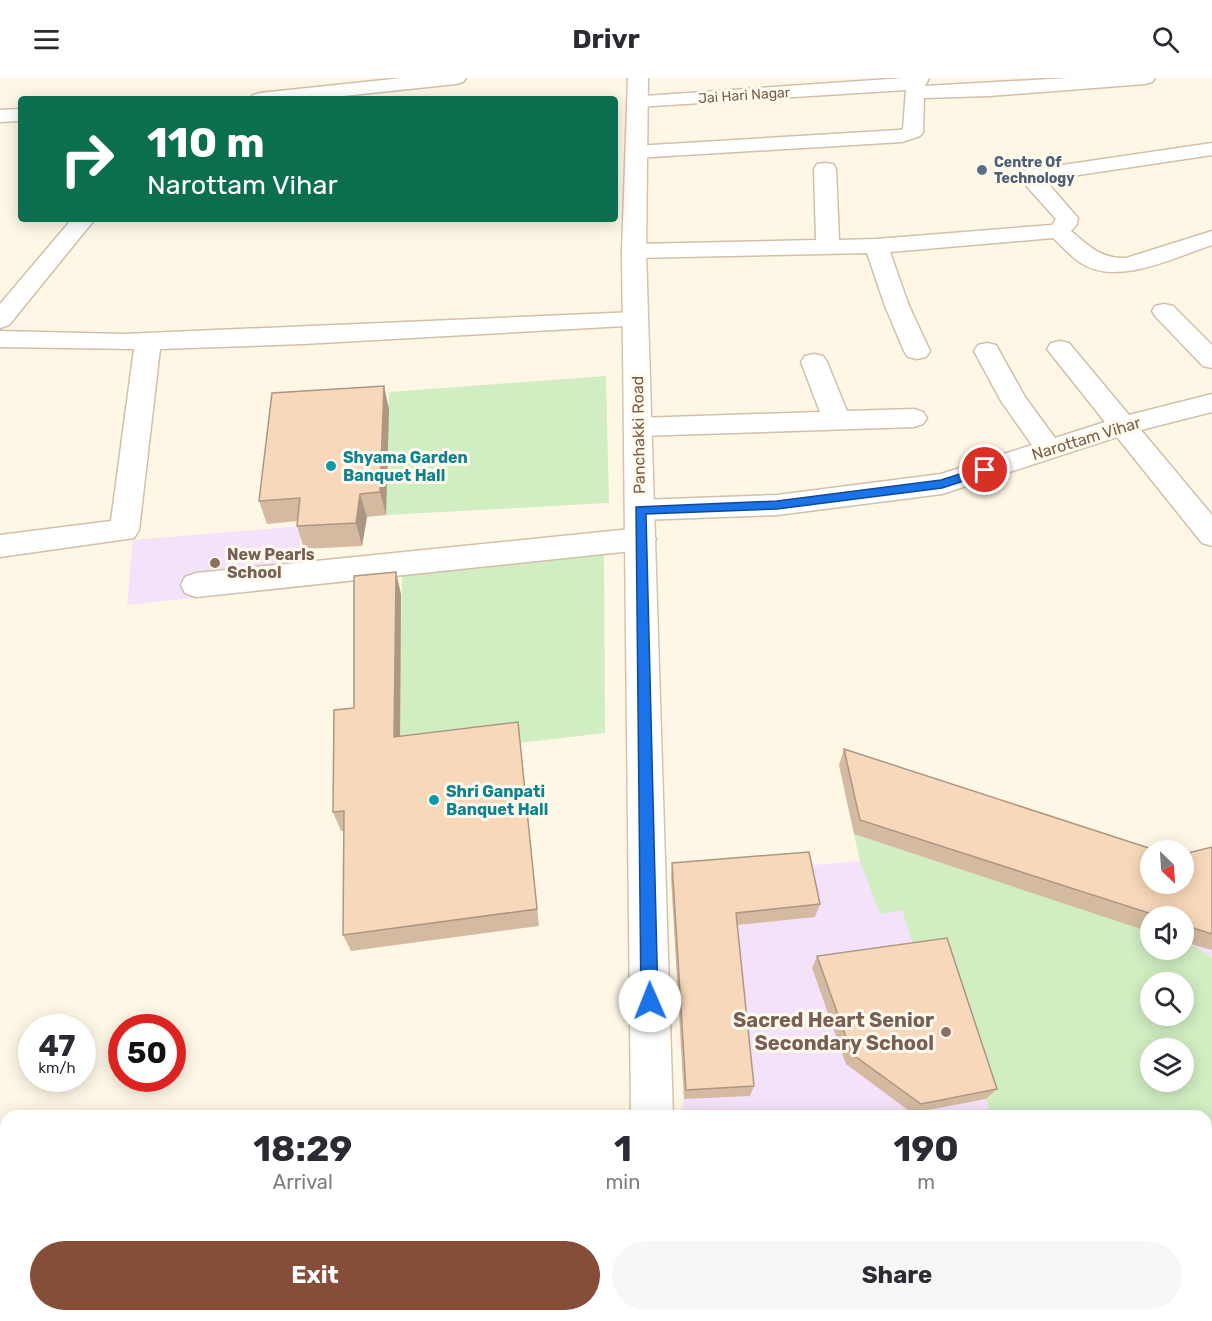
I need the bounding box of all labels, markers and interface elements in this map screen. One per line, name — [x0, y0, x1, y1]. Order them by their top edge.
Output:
icon: menu — [30, 23, 63, 56]
text: Drivr — [572, 23, 640, 55]
icon: search — [1149, 23, 1182, 56]
street label: Jai Hari Nagar — [698, 84, 791, 107]
text: 110 m — [147, 118, 265, 168]
icon: right — [48, 120, 126, 198]
place label: Centre Of Technology — [994, 154, 1075, 187]
marker: Centre Of Technology — [975, 163, 989, 177]
text: Narottam Vihar — [147, 169, 338, 201]
street label: Panchakki Road — [628, 376, 649, 494]
street label: Narottam Vihar — [1029, 413, 1143, 464]
pin — [959, 444, 1010, 495]
place label: Shyama Garden Banquet Hall — [343, 448, 468, 485]
icon: arrive — [968, 453, 1001, 486]
marker: Shyama Garden Banquet Hall — [324, 459, 338, 473]
place label: New Pearls School — [227, 545, 315, 582]
marker: New Pearls School — [208, 556, 222, 570]
place label: Shri Ganpati Banquet Hall — [446, 782, 548, 819]
marker: Shri Ganpati Banquet Hall — [427, 793, 441, 807]
north arrow — [1140, 840, 1194, 894]
map controls — [1140, 840, 1194, 1092]
button: sound — [1140, 906, 1194, 960]
position arrow — [618, 969, 682, 1033]
button: search — [1140, 972, 1194, 1026]
place label: Sacred Heart Senior Secondary School — [733, 1008, 934, 1055]
speed limit sign: 50 — [108, 1014, 186, 1092]
marker: Sacred Heart Senior Secondary School — [939, 1025, 953, 1039]
text: 47 — [39, 1028, 75, 1064]
button: layers — [1140, 1038, 1194, 1092]
text: km/h — [38, 1059, 76, 1077]
text: 18:29 — [253, 1127, 352, 1170]
text: 1 — [614, 1127, 632, 1170]
text: 190 — [893, 1127, 959, 1170]
text: Arrival — [273, 1170, 333, 1194]
text: min — [606, 1170, 640, 1194]
text: m — [917, 1170, 935, 1194]
button: Exit — [30, 1241, 600, 1310]
button: Share — [612, 1241, 1182, 1310]

